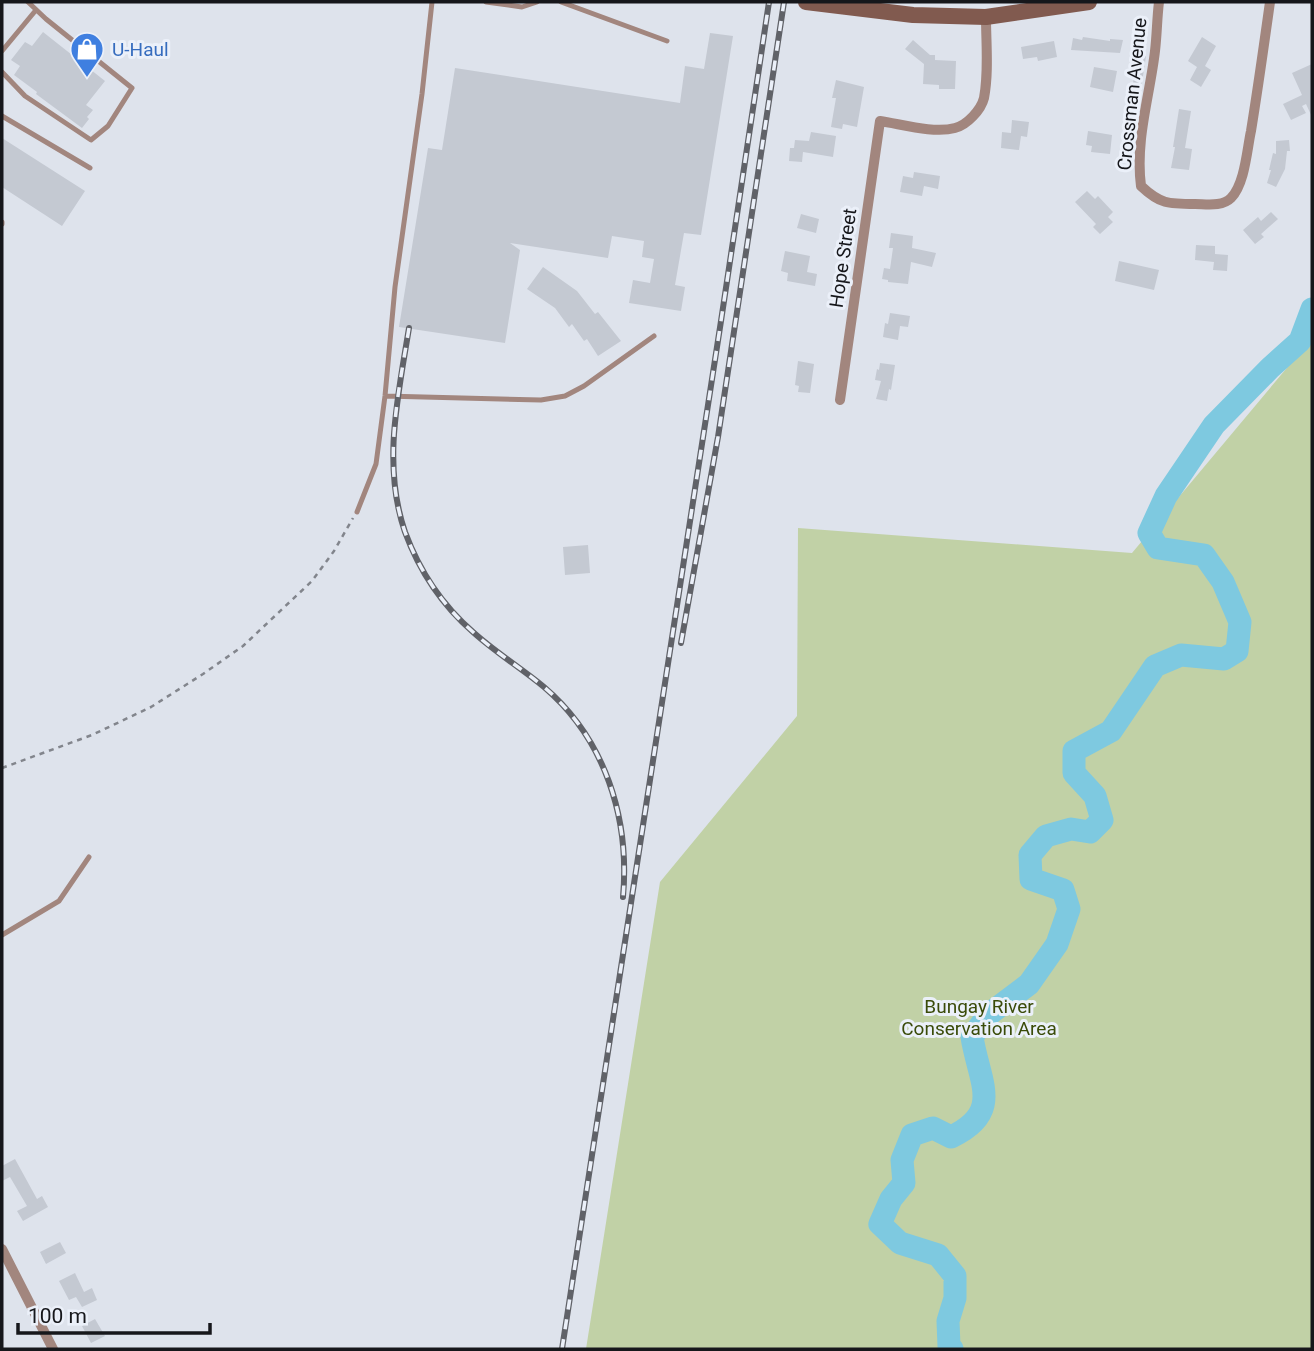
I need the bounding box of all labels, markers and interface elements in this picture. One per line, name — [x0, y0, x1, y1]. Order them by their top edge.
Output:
street label: Crossman Avenue — [1113, 17, 1151, 171]
shop icon: U-Haul — [68, 30, 106, 79]
place label: U-Haul — [112, 38, 169, 61]
street label: Hope Street — [825, 207, 861, 309]
park label: Bungay River Conservation Area — [901, 995, 1057, 1040]
scale bar — [18, 1292, 210, 1336]
text: 100 m — [28, 1304, 87, 1328]

